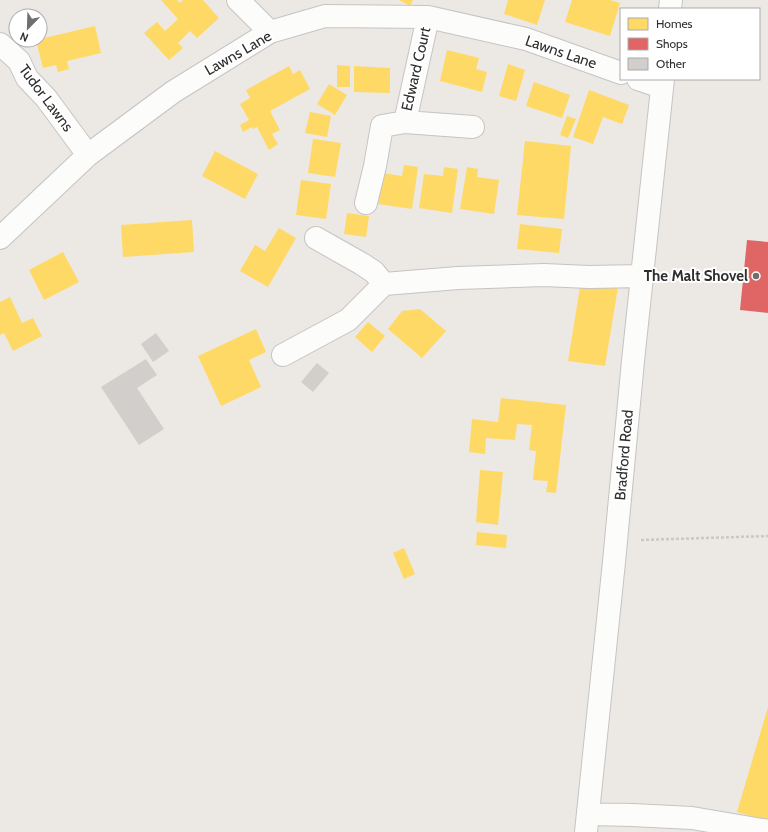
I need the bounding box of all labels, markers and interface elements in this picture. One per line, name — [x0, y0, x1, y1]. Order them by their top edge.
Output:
north arrow — [8, 8, 48, 48]
legend — [620, 8, 760, 80]
text: Homes — [656, 16, 693, 31]
street label: Edward Court — [398, 25, 434, 113]
street label: Lawns Lane — [201, 27, 275, 79]
text: N — [18, 29, 30, 45]
street label: Lawns Lane — [523, 31, 599, 73]
text: Shops — [656, 36, 688, 51]
text: Other — [656, 56, 686, 71]
street label: Tudor Lawns — [15, 61, 77, 135]
place label: The Malt Shovel — [644, 267, 748, 285]
marker: The Malt Shovel — [751, 271, 761, 281]
street label: Bradford Road — [611, 409, 637, 501]

